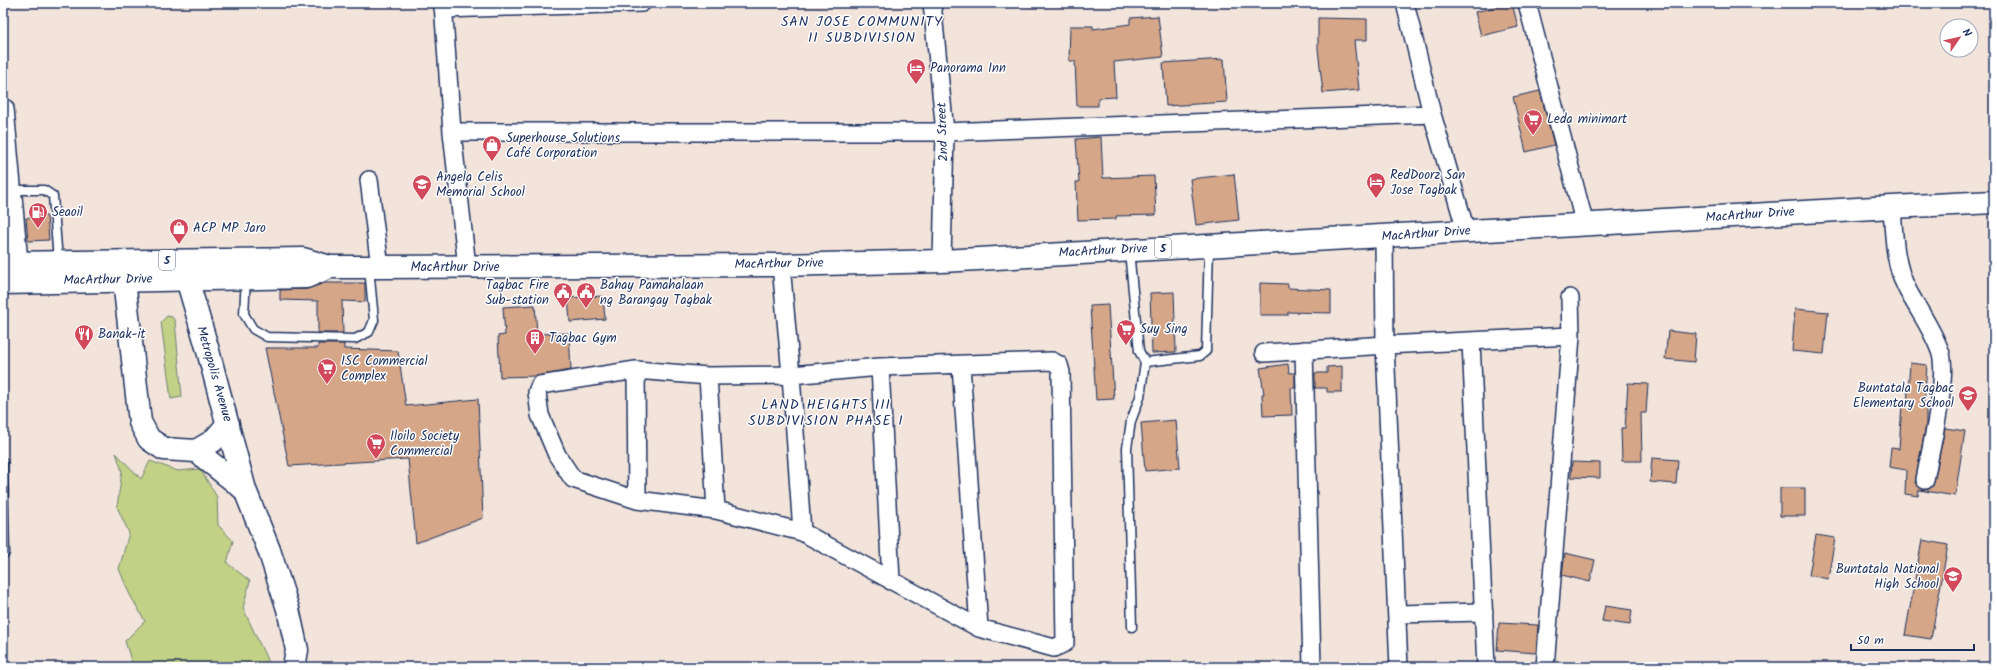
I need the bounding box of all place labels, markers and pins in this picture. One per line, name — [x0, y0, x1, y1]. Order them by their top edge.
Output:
hotel icon: Panorama Inn — [905, 57, 927, 85]
place label: Panorama Inn — [930, 58, 1006, 79]
supermarket icon: Leda minimart — [1522, 108, 1544, 136]
place label: Leda minimart — [1547, 109, 1628, 130]
place label: Superhouse Solutions Café Corporation — [506, 128, 620, 164]
shop icon: Superhouse Solutions Café Corporation — [481, 134, 503, 162]
place label: RedDoorz San Jose Tagbak — [1390, 165, 1465, 201]
place label: Angela Celis Memorial School — [436, 167, 525, 203]
hotel icon: RedDoorz San Jose Tagbak — [1365, 171, 1387, 199]
school or university icon: Angela Celis Memorial School — [411, 173, 433, 201]
fuel station icon: Seaoil — [27, 201, 49, 229]
place label: Seaoil — [52, 202, 83, 223]
shop icon: ACP MP Jaro — [168, 217, 190, 245]
place label: ACP MP Jaro — [193, 218, 266, 239]
place label: Tagbac Fire Sub-station — [485, 275, 549, 311]
place label: Bahay Pamahalaan ng Barangay Tagbak — [600, 275, 713, 311]
public building icon: Tagbac Fire Sub-station — [552, 281, 574, 309]
public building icon: Bahay Pamahalaan ng Barangay Tagbak — [575, 281, 597, 309]
supermarket icon: Suy Sing — [1115, 318, 1137, 346]
place label: Suy Sing — [1140, 319, 1188, 340]
restaurant icon: Banak-it — [73, 323, 95, 351]
place label: Banak-it — [98, 324, 147, 345]
building icon: Tagbac Gym — [524, 327, 546, 355]
place label: Tagbac Gym — [549, 328, 617, 349]
place label: ISC Commercial Complex — [341, 351, 428, 387]
supermarket icon: ISC Commercial Complex — [316, 357, 338, 385]
place label: Buntatala Tagbac Elementary School — [1853, 378, 1954, 414]
school or university icon: Buntatala Tagbac Elementary School — [1957, 384, 1979, 412]
place label: Iloilo Society Commercial — [390, 426, 460, 462]
supermarket icon: Iloilo Society Commercial — [365, 432, 387, 460]
place label: Buntatala National High School — [1836, 559, 1939, 595]
school or university icon: Buntatala National High School — [1942, 565, 1964, 593]

